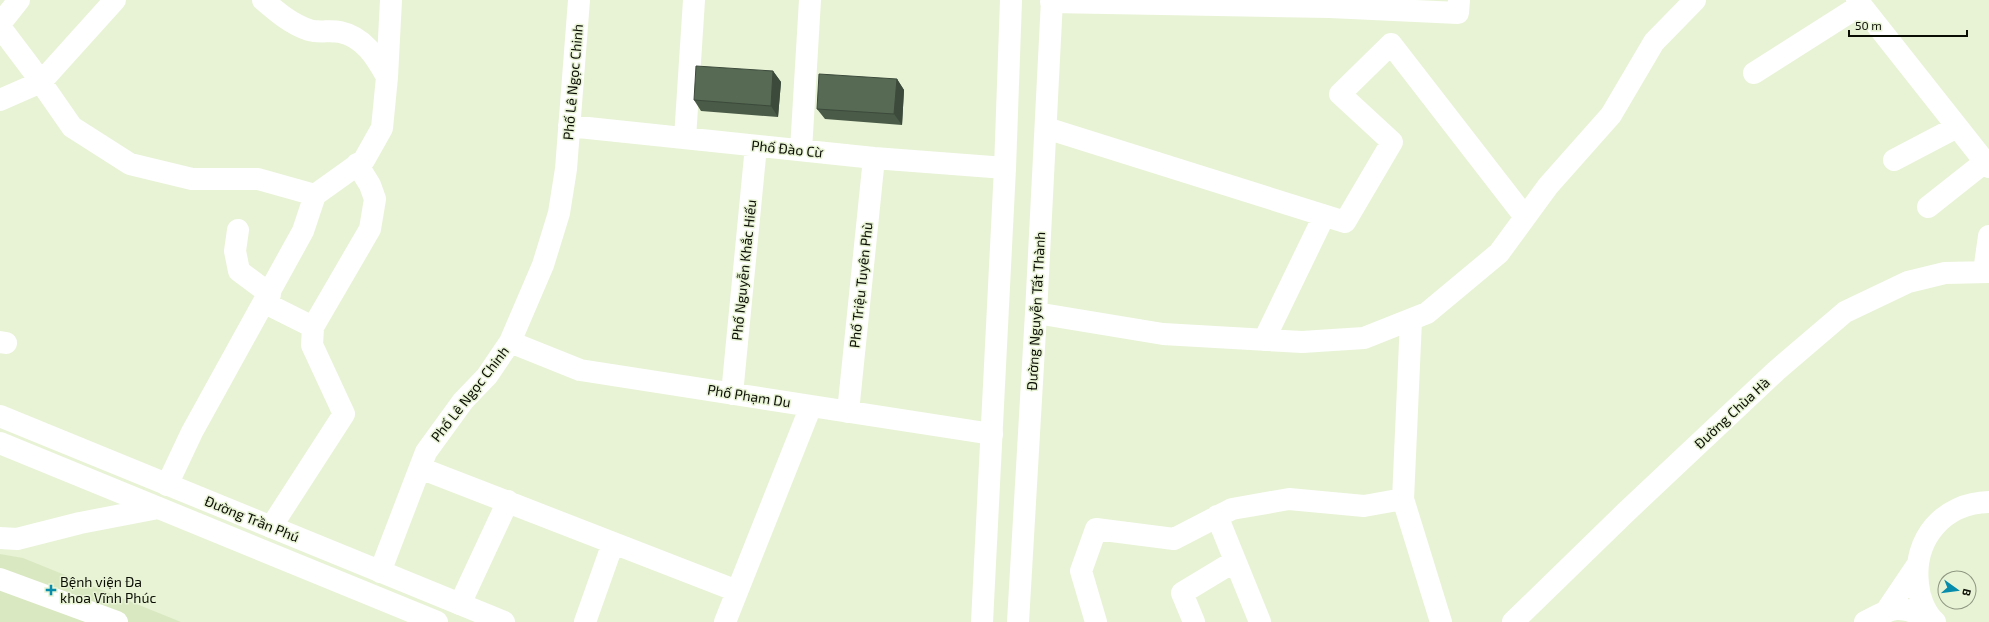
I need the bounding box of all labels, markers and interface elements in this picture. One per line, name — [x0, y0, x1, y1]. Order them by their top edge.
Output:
scale bar — [1849, 12, 1967, 38]
text: 50 m — [1855, 18, 1882, 32]
street label: Phố Lê Ngọc Chinh — [559, 23, 586, 141]
street label: Phố Đào Cừ — [750, 136, 824, 161]
street label: Phố Nguyễn Khắc Hiếu — [728, 199, 759, 341]
street label: Phố Triệu Tuyên Phù — [845, 221, 876, 349]
street label: Đường Nguyễn Tất Thành — [1023, 231, 1048, 391]
street label: Phố Lê Ngọc Chinh — [427, 342, 512, 445]
street label: Đường Chùa Hà — [1690, 373, 1773, 452]
street label: Phố Phạm Du — [706, 381, 792, 410]
street label: Đường Trần Phú — [202, 492, 302, 545]
north arrow — [1937, 570, 1977, 610]
place label: Bệnh viện Đa khoa Vĩnh Phúc — [60, 573, 156, 606]
marker: Bệnh viện Đa khoa Vĩnh Phúc — [45, 584, 57, 596]
text: B — [1960, 588, 1974, 598]

